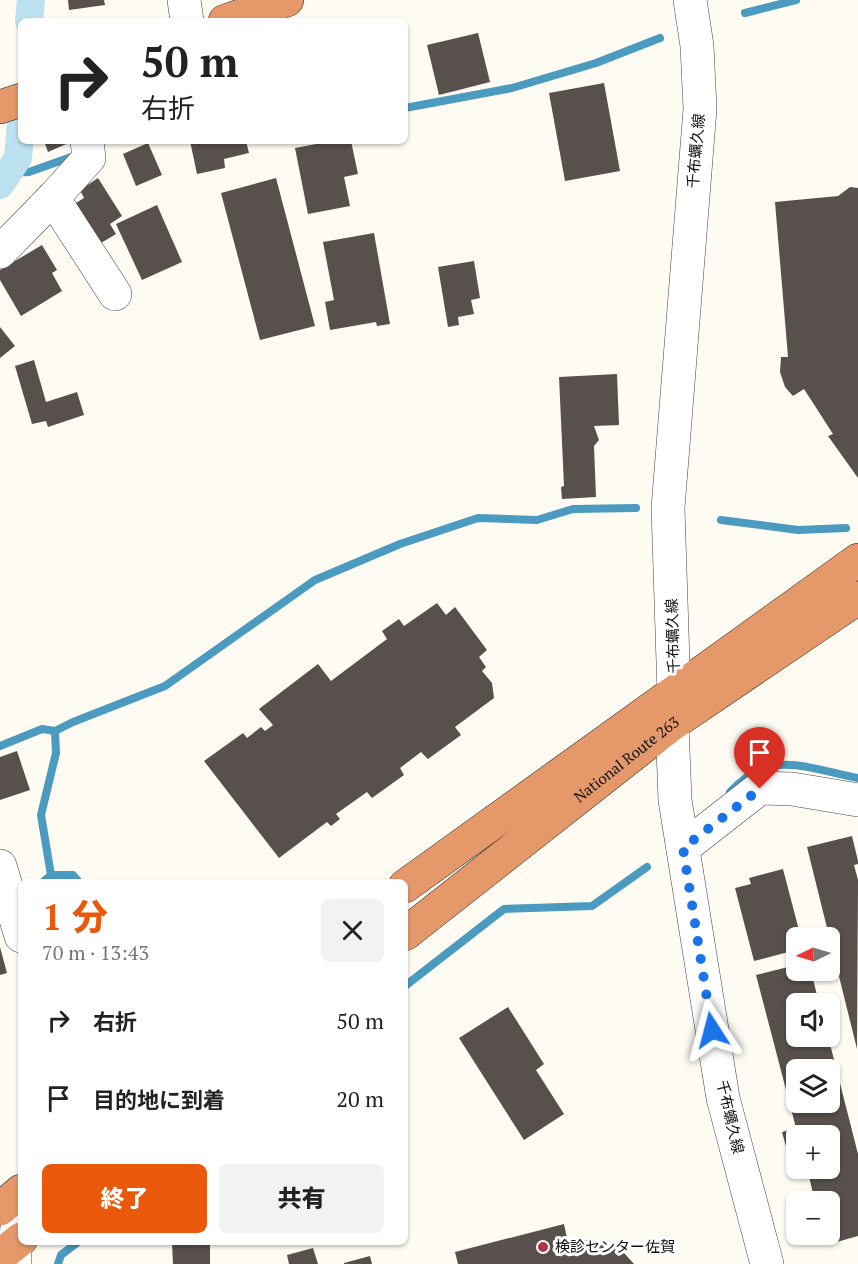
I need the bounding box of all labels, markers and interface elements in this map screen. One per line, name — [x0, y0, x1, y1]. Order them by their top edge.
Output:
text: 50 m — [141, 33, 239, 89]
icon: right — [42, 42, 120, 120]
text: 右折 — [141, 90, 195, 126]
street label: 千布蠣久線 — [682, 113, 708, 189]
street label: 千布蠣久線 — [661, 598, 683, 674]
street label: National Route 263 — [569, 711, 683, 806]
pin — [734, 727, 785, 789]
icon: arrive — [743, 736, 776, 769]
text: 1 分 — [42, 893, 108, 940]
button: close — [321, 899, 384, 962]
north arrow — [786, 927, 840, 981]
map controls — [786, 927, 840, 1245]
text: 70 m · 13:43 — [42, 939, 149, 966]
button: sound — [786, 993, 840, 1047]
position arrow — [680, 998, 744, 1062]
icon: right — [42, 1004, 75, 1037]
text: 50 m — [336, 1006, 384, 1035]
text: 右折 — [93, 1007, 137, 1036]
button: layers — [786, 1059, 840, 1113]
street label: 千布蠣久線 — [713, 1078, 749, 1156]
icon: arrive — [42, 1082, 75, 1115]
text: 20 m — [336, 1084, 384, 1113]
text: 目的地に到着 — [93, 1085, 225, 1114]
button: + — [786, 1125, 840, 1179]
button: 終了 — [42, 1164, 207, 1233]
button: 共有 — [219, 1164, 384, 1233]
button: − — [786, 1191, 840, 1245]
place label: 検診センター佐賀 — [555, 1236, 675, 1256]
marker: 検診センター佐賀 — [536, 1240, 550, 1254]

